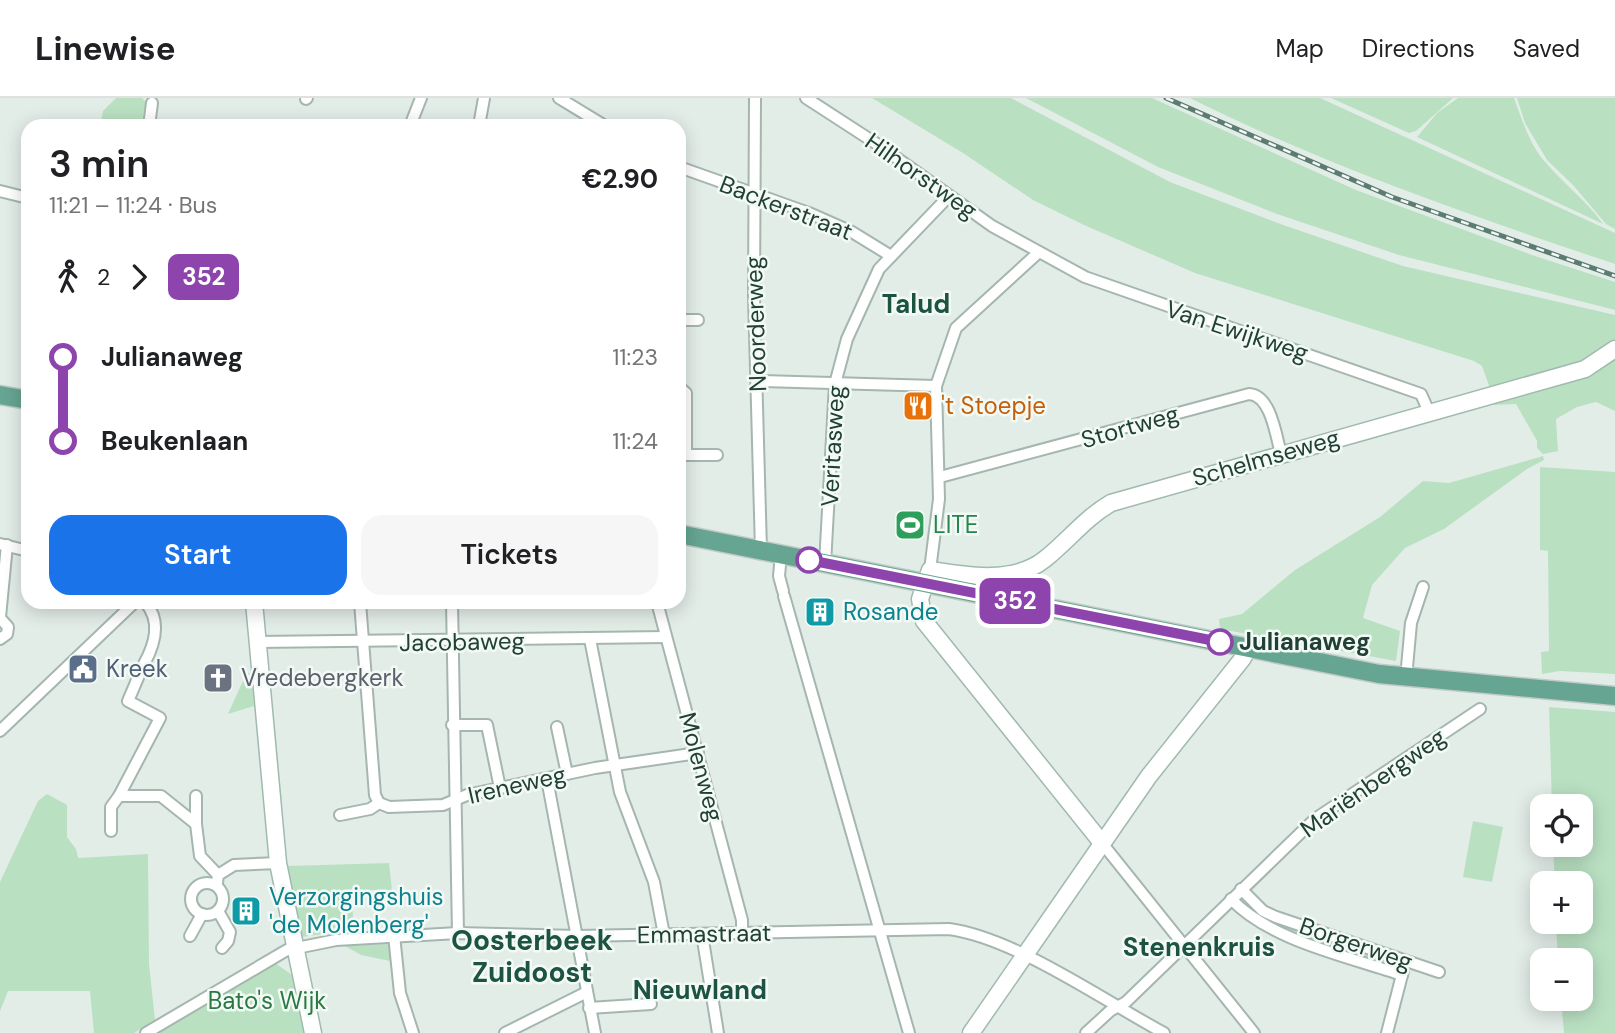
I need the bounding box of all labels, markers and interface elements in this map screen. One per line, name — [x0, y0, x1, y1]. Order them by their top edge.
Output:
text: Linewise — [35, 27, 176, 70]
text: Map — [1276, 33, 1324, 64]
text: Directions — [1362, 33, 1475, 64]
text: Saved — [1513, 33, 1580, 64]
street label: Hilhorstweg — [859, 126, 983, 226]
text: 3 min — [49, 139, 149, 189]
text: €2.90 — [582, 162, 658, 196]
street label: Backerstraat — [715, 168, 857, 247]
text: 11:21 – 11:24 · Bus — [49, 190, 217, 220]
street label: Noorderweg — [738, 256, 773, 392]
icon: walk — [49, 258, 87, 296]
icon: forward — [120, 258, 158, 296]
text: 352 — [182, 261, 225, 292]
text: 2 — [97, 262, 110, 292]
district label: Talud — [882, 287, 950, 321]
street label: Van Ewijkweg — [1162, 293, 1312, 368]
text: Julianaweg — [101, 340, 243, 374]
text: 11:23 — [612, 342, 658, 372]
street label: Veritasweg — [814, 384, 851, 508]
restaurant icon: 't Stoepje — [901, 389, 935, 423]
place label: 't Stoepje — [941, 390, 1046, 421]
street label: Stortweg — [1077, 398, 1182, 455]
street label: Schelmseweg — [1189, 422, 1343, 493]
text: Beukenlaan — [101, 424, 248, 458]
text: 11:24 — [612, 426, 658, 456]
sports icon: LITE — [893, 508, 927, 542]
place label: LITE — [933, 509, 978, 540]
button: Start — [49, 515, 347, 595]
button: Tickets — [361, 515, 658, 595]
unlabelled marker — [796, 547, 822, 573]
line badge: 352 — [975, 578, 1055, 624]
text: 352 — [993, 585, 1037, 616]
building icon: Rosande — [803, 595, 837, 629]
place label: Rosande — [843, 596, 938, 627]
street label: Jacobaweg — [399, 625, 525, 658]
place label: Julianaweg — [1239, 626, 1370, 657]
marker: Julianaweg — [1207, 629, 1233, 655]
public building icon: Kreek — [66, 652, 100, 686]
place label: Kreek — [106, 653, 168, 684]
church icon: Vredebergkerk — [201, 661, 235, 695]
place label: Vredebergkerk — [241, 662, 404, 693]
street label: Molenweg — [672, 709, 731, 825]
street label: Mariënbergweg — [1294, 721, 1452, 844]
street label: Ireneweg — [465, 758, 569, 811]
map controls — [1530, 794, 1593, 1011]
button: locate — [1530, 794, 1593, 857]
button: + — [1530, 871, 1593, 934]
place label: Verzorgingshuis 'de Molenberg' — [269, 881, 444, 940]
building icon: Verzorgingshuis 'de Molenberg' — [229, 894, 263, 928]
street label: Borgerweg — [1296, 910, 1417, 977]
street label: Emmastraat — [637, 917, 771, 950]
district label: Oosterbeek Zuidoost — [451, 922, 613, 991]
district label: Stenenkruis — [1123, 930, 1275, 964]
button: − — [1530, 948, 1593, 1011]
district label: Nieuwland — [633, 973, 767, 1007]
park label: Bato's Wijk — [208, 985, 326, 1016]

